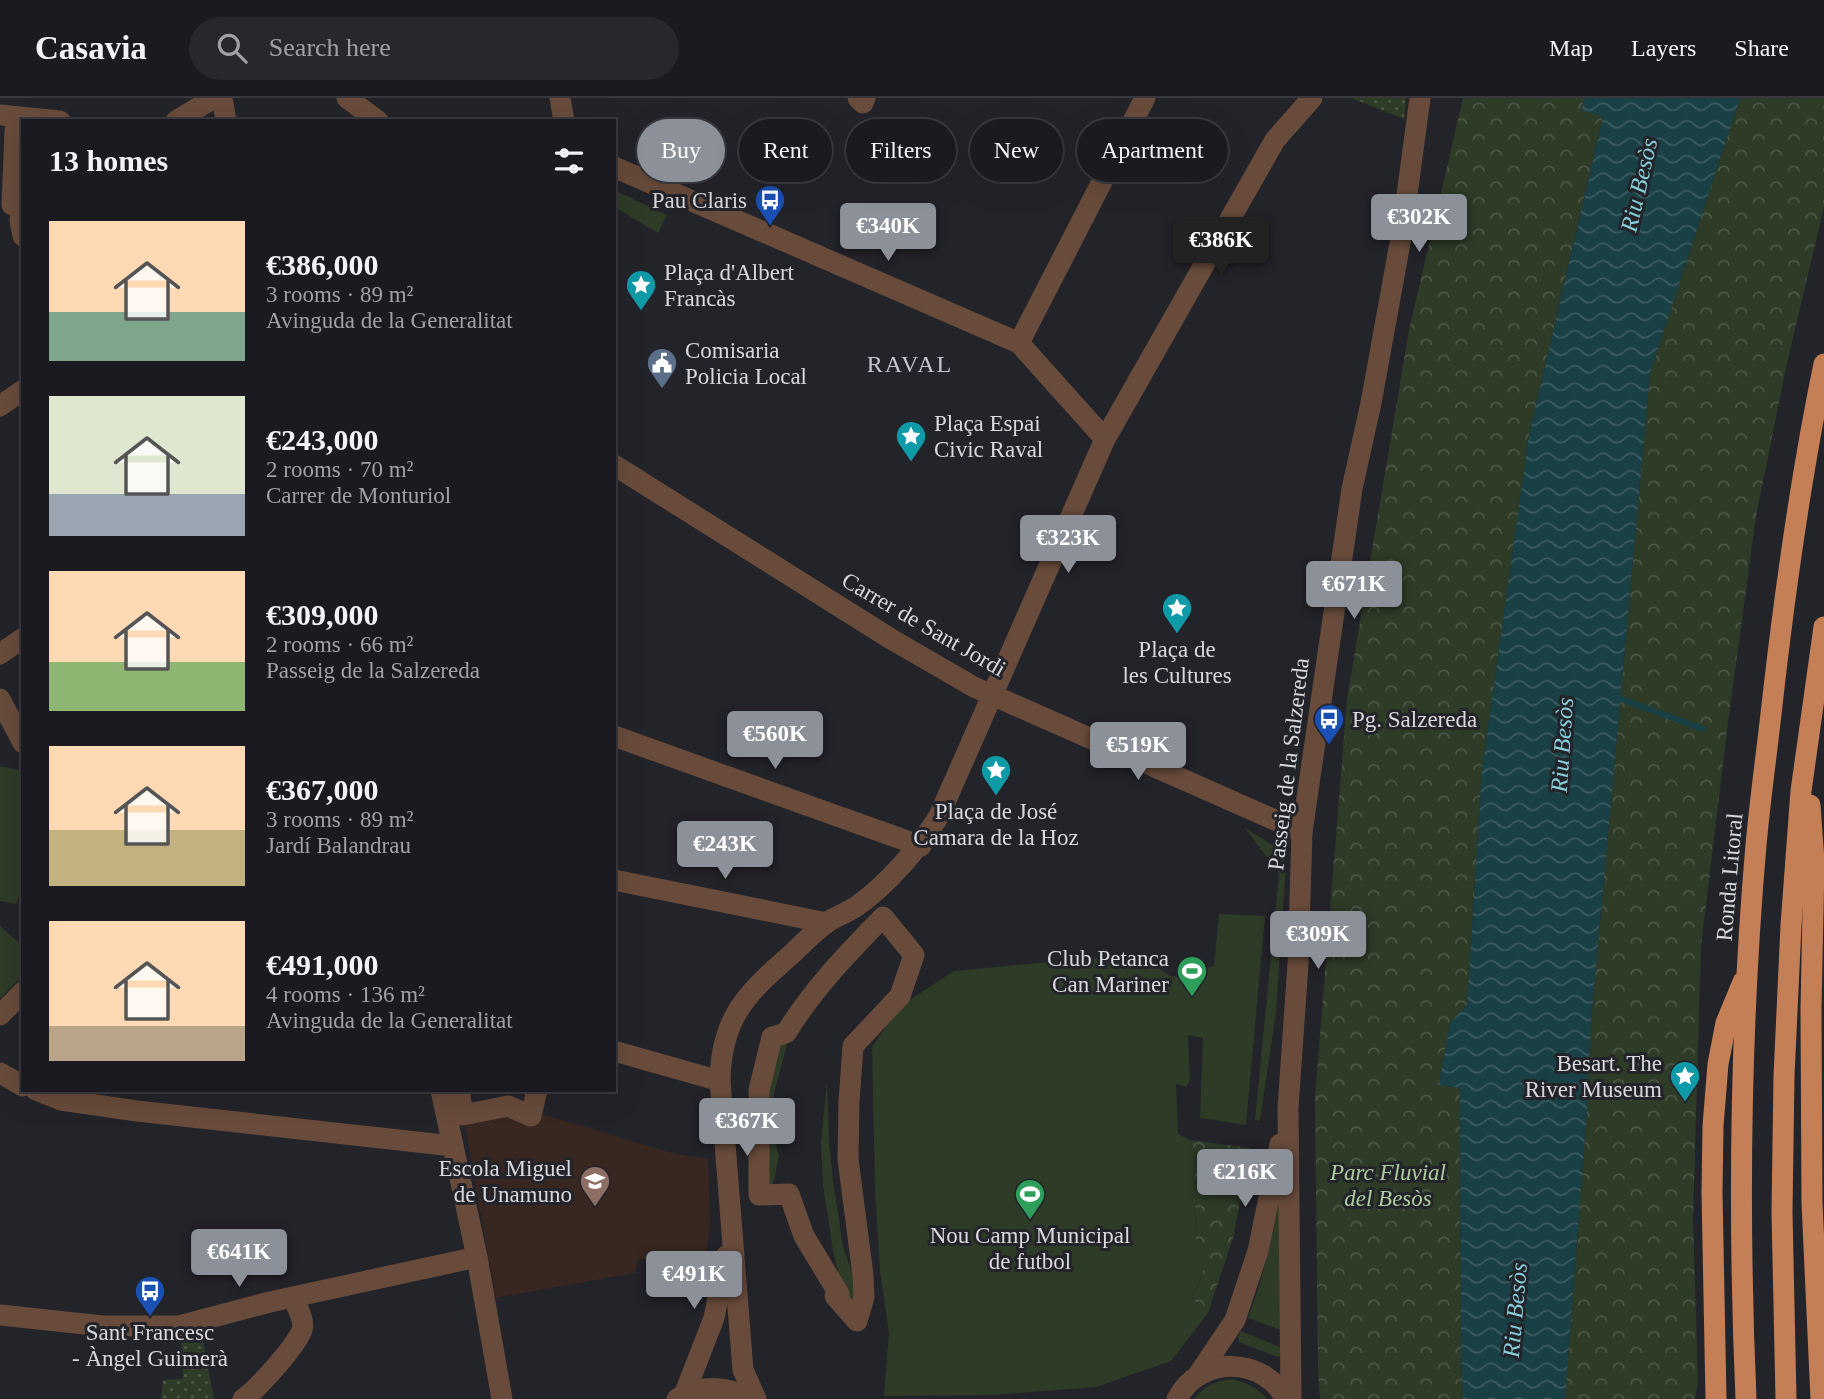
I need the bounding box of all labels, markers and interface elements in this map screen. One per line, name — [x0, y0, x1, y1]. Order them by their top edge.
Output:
search box — [189, 17, 679, 80]
icon: search — [213, 29, 251, 67]
text: Casavia — [35, 30, 147, 66]
text: Search here — [269, 33, 391, 62]
text: Map — [1549, 35, 1593, 61]
text: Layers — [1631, 35, 1696, 61]
text: Share — [1734, 35, 1789, 61]
chip: Buy — [637, 119, 725, 182]
chip: Rent — [739, 119, 832, 182]
chip: Filters — [846, 119, 956, 182]
chip: New — [970, 119, 1063, 182]
chip: Apartment — [1077, 119, 1228, 182]
water label: Riu Besòs — [1615, 136, 1662, 235]
icon: filters — [550, 142, 588, 180]
text: 13 homes — [49, 144, 168, 177]
bus stop icon: Pau Claris — [753, 183, 787, 227]
place label: Pau Claris — [652, 188, 747, 213]
pin: €302K — [1370, 194, 1468, 254]
pin: €340K — [839, 204, 937, 263]
text: €302K — [1387, 204, 1451, 229]
text: €340K — [856, 213, 920, 238]
pin: €386K — [1172, 218, 1270, 277]
text: €386K — [1189, 227, 1253, 252]
text: €386,000 — [266, 248, 379, 281]
icon: home — [105, 249, 189, 333]
place label: Plaça d'Albert Francàs — [664, 260, 795, 311]
place icon: Plaça d'Albert Francàs — [624, 268, 658, 312]
text: 3 rooms · 89 m² — [266, 282, 413, 307]
text: Avinguda de la Generalitat — [266, 308, 513, 333]
place label: Comisaria Policia Local — [685, 338, 807, 389]
public building icon: Comisaria Policia Local — [645, 346, 679, 390]
district label: RAVAL — [867, 351, 953, 377]
place label: Plaça Espai Civic Raval — [934, 411, 1043, 462]
place icon: Plaça Espai Civic Raval — [894, 419, 928, 463]
text: €243,000 — [266, 423, 379, 456]
icon: home — [105, 424, 189, 508]
text: 2 rooms · 70 m² — [266, 457, 413, 482]
text: Carrer de Monturiol — [266, 483, 451, 508]
pin: €323K — [1019, 516, 1117, 575]
text: €323K — [1036, 525, 1100, 550]
pin: €671K — [1305, 561, 1403, 621]
street label: Carrer de Sant Jordi — [838, 567, 1010, 681]
text: €671K — [1322, 571, 1386, 596]
place icon: Plaça de les Cultures — [1160, 591, 1194, 635]
text: €309,000 — [266, 598, 379, 631]
icon: home — [105, 599, 189, 683]
text: 2 rooms · 66 m² — [266, 632, 413, 657]
place label: Plaça de les Cultures — [1122, 637, 1232, 688]
street label: Passeig de la Salzereda — [1263, 656, 1314, 872]
text: Passeig de la Salzereda — [266, 658, 480, 683]
water label: Riu Besòs — [1546, 697, 1578, 794]
bus stop icon: Pg. Salzereda — [1312, 702, 1346, 746]
place label: Pg. Salzereda — [1352, 707, 1477, 732]
pin: €560K — [726, 712, 824, 771]
text: €560K — [743, 721, 807, 746]
pin: €519K — [1089, 722, 1187, 782]
text: €519K — [1106, 732, 1170, 757]
place icon: Plaça de José Camara de la Hoz — [979, 753, 1013, 797]
text: €367,000 — [266, 773, 379, 806]
icon: home — [105, 774, 189, 858]
place label: Plaça de José Camara de la Hoz — [913, 799, 1079, 850]
text: 3 rooms · 89 m² — [266, 807, 413, 832]
street label: Ronda Litoral — [1711, 812, 1748, 942]
pin: €243K — [676, 822, 774, 881]
text: €243K — [693, 831, 757, 856]
text: Jardí Balandrau — [266, 833, 411, 858]
pin: €309K — [1269, 912, 1367, 971]
text: €309K — [1286, 921, 1350, 946]
place label: Club Petanca Can Mariner — [1047, 946, 1169, 997]
text: €491,000 — [266, 948, 379, 981]
icon: home — [105, 949, 189, 1033]
sports icon: Club Petanca Can Mariner — [1175, 954, 1209, 998]
text: 4 rooms · 136 m² — [266, 982, 425, 1007]
text: Avinguda de la Generalitat — [266, 1008, 513, 1033]
place label: Besart. The River Museum — [1525, 1051, 1662, 1102]
place icon: Besart. The River Museum — [1668, 1059, 1702, 1103]
pin: €367K — [698, 1098, 796, 1158]
text: €367K — [715, 1108, 779, 1133]
pin: €216K — [1196, 1150, 1294, 1209]
place label: Escola Miguel de Unamuno — [439, 1156, 572, 1207]
text: €216K — [1213, 1159, 1277, 1184]
park label: Parc Fluvial del Besòs — [1329, 1160, 1446, 1211]
school or university icon: Escola Miguel de Unamuno — [578, 1164, 612, 1208]
sports icon: Nou Camp Municipal de futbol — [1013, 1177, 1047, 1221]
place label: Nou Camp Municipal de futbol — [930, 1223, 1130, 1274]
pin: €641K — [190, 1230, 288, 1289]
text: €641K — [207, 1239, 271, 1264]
pin: €491K — [645, 1252, 743, 1311]
text: €491K — [662, 1261, 726, 1286]
water label: Riu Besòs — [1498, 1261, 1532, 1360]
bus stop icon: Sant Francesc - Àngel Guimerà — [133, 1274, 167, 1318]
place label: Sant Francesc - Àngel Guimerà — [72, 1320, 228, 1371]

